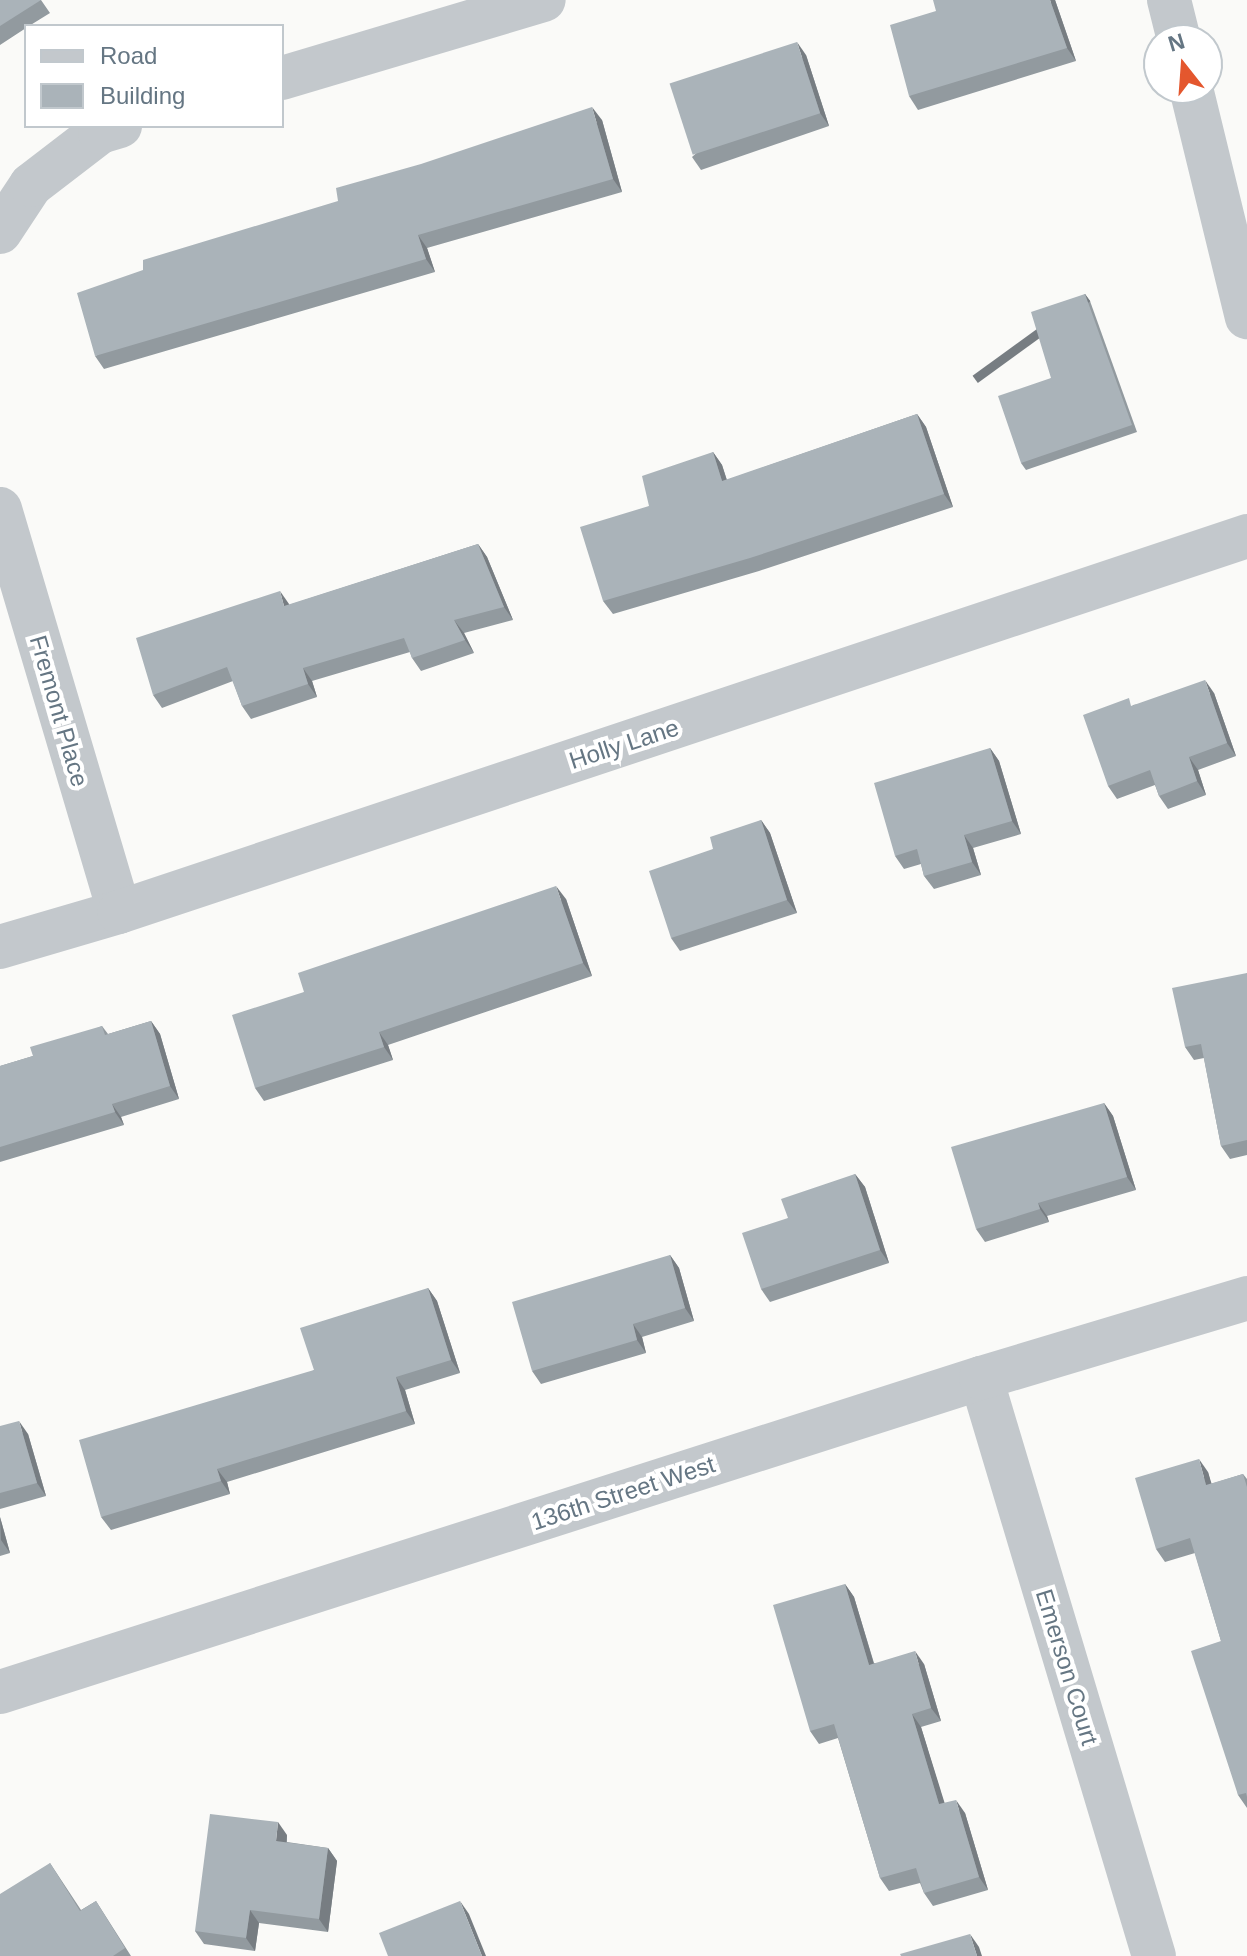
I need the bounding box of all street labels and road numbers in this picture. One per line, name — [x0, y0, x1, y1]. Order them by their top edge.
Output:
street label: Fremont Place — [24, 632, 94, 790]
street label: Holly Lane — [566, 713, 682, 775]
street label: 136th Street West — [527, 1450, 719, 1536]
street label: Emerson Court — [1030, 1586, 1104, 1748]

